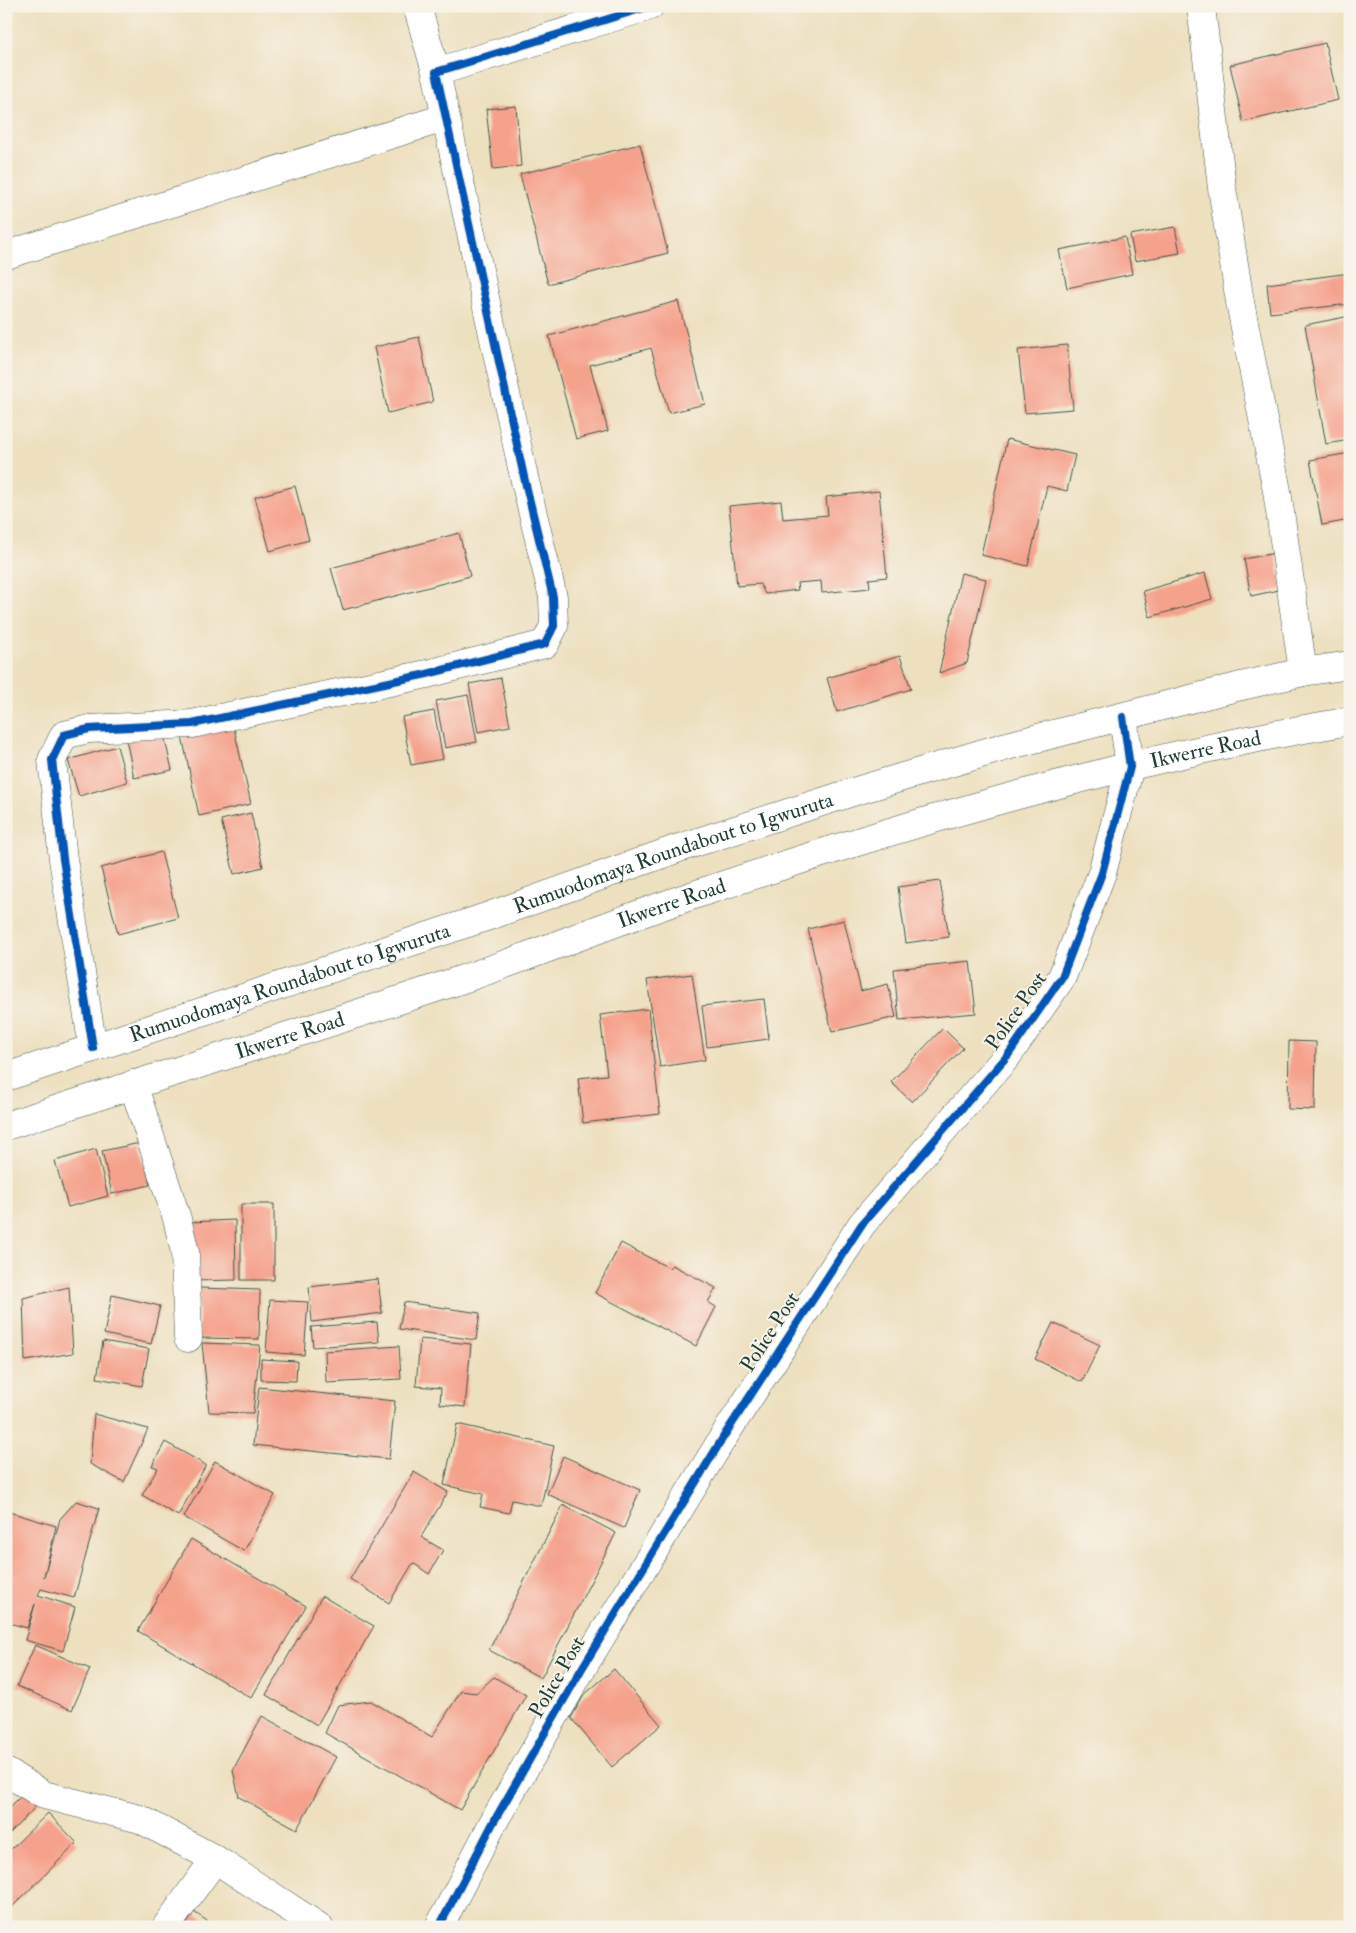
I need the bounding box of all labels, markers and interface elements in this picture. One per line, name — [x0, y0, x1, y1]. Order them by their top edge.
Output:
street label: Ikwerre Road — [1147, 724, 1264, 775]
street label: Rumuodomaya Roundabout to Igwuruta — [510, 786, 837, 920]
street label: Ikwerre Road — [614, 872, 730, 934]
street label: Rumuodomaya Roundabout to Igwuruta — [126, 916, 454, 1048]
street label: Police Post — [979, 966, 1053, 1056]
street label: Ikwerre Road — [232, 1005, 348, 1065]
street label: Police Post — [734, 1287, 806, 1377]
street label: Police Post — [523, 1631, 591, 1723]

